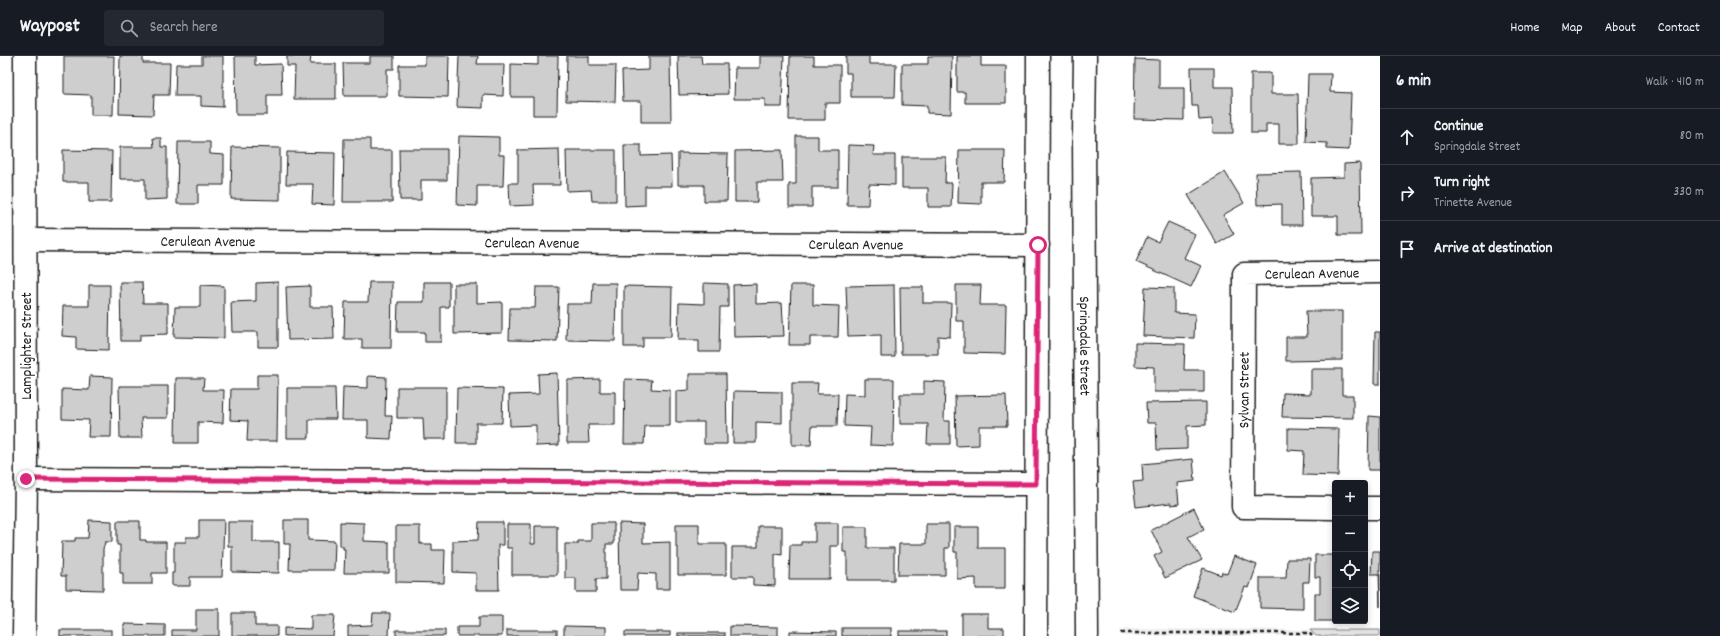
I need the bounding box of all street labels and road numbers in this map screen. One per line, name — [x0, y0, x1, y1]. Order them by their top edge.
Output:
street label: Cerulean Avenue — [161, 232, 256, 254]
street label: Cerulean Avenue — [485, 233, 580, 256]
street label: Cerulean Avenue — [809, 235, 904, 257]
street label: Cerulean Avenue — [1264, 263, 1360, 287]
street label: Lamplighter Street — [17, 292, 39, 400]
street label: Springdale Street — [1072, 296, 1095, 396]
street label: Sylvan Street — [1234, 351, 1257, 428]

